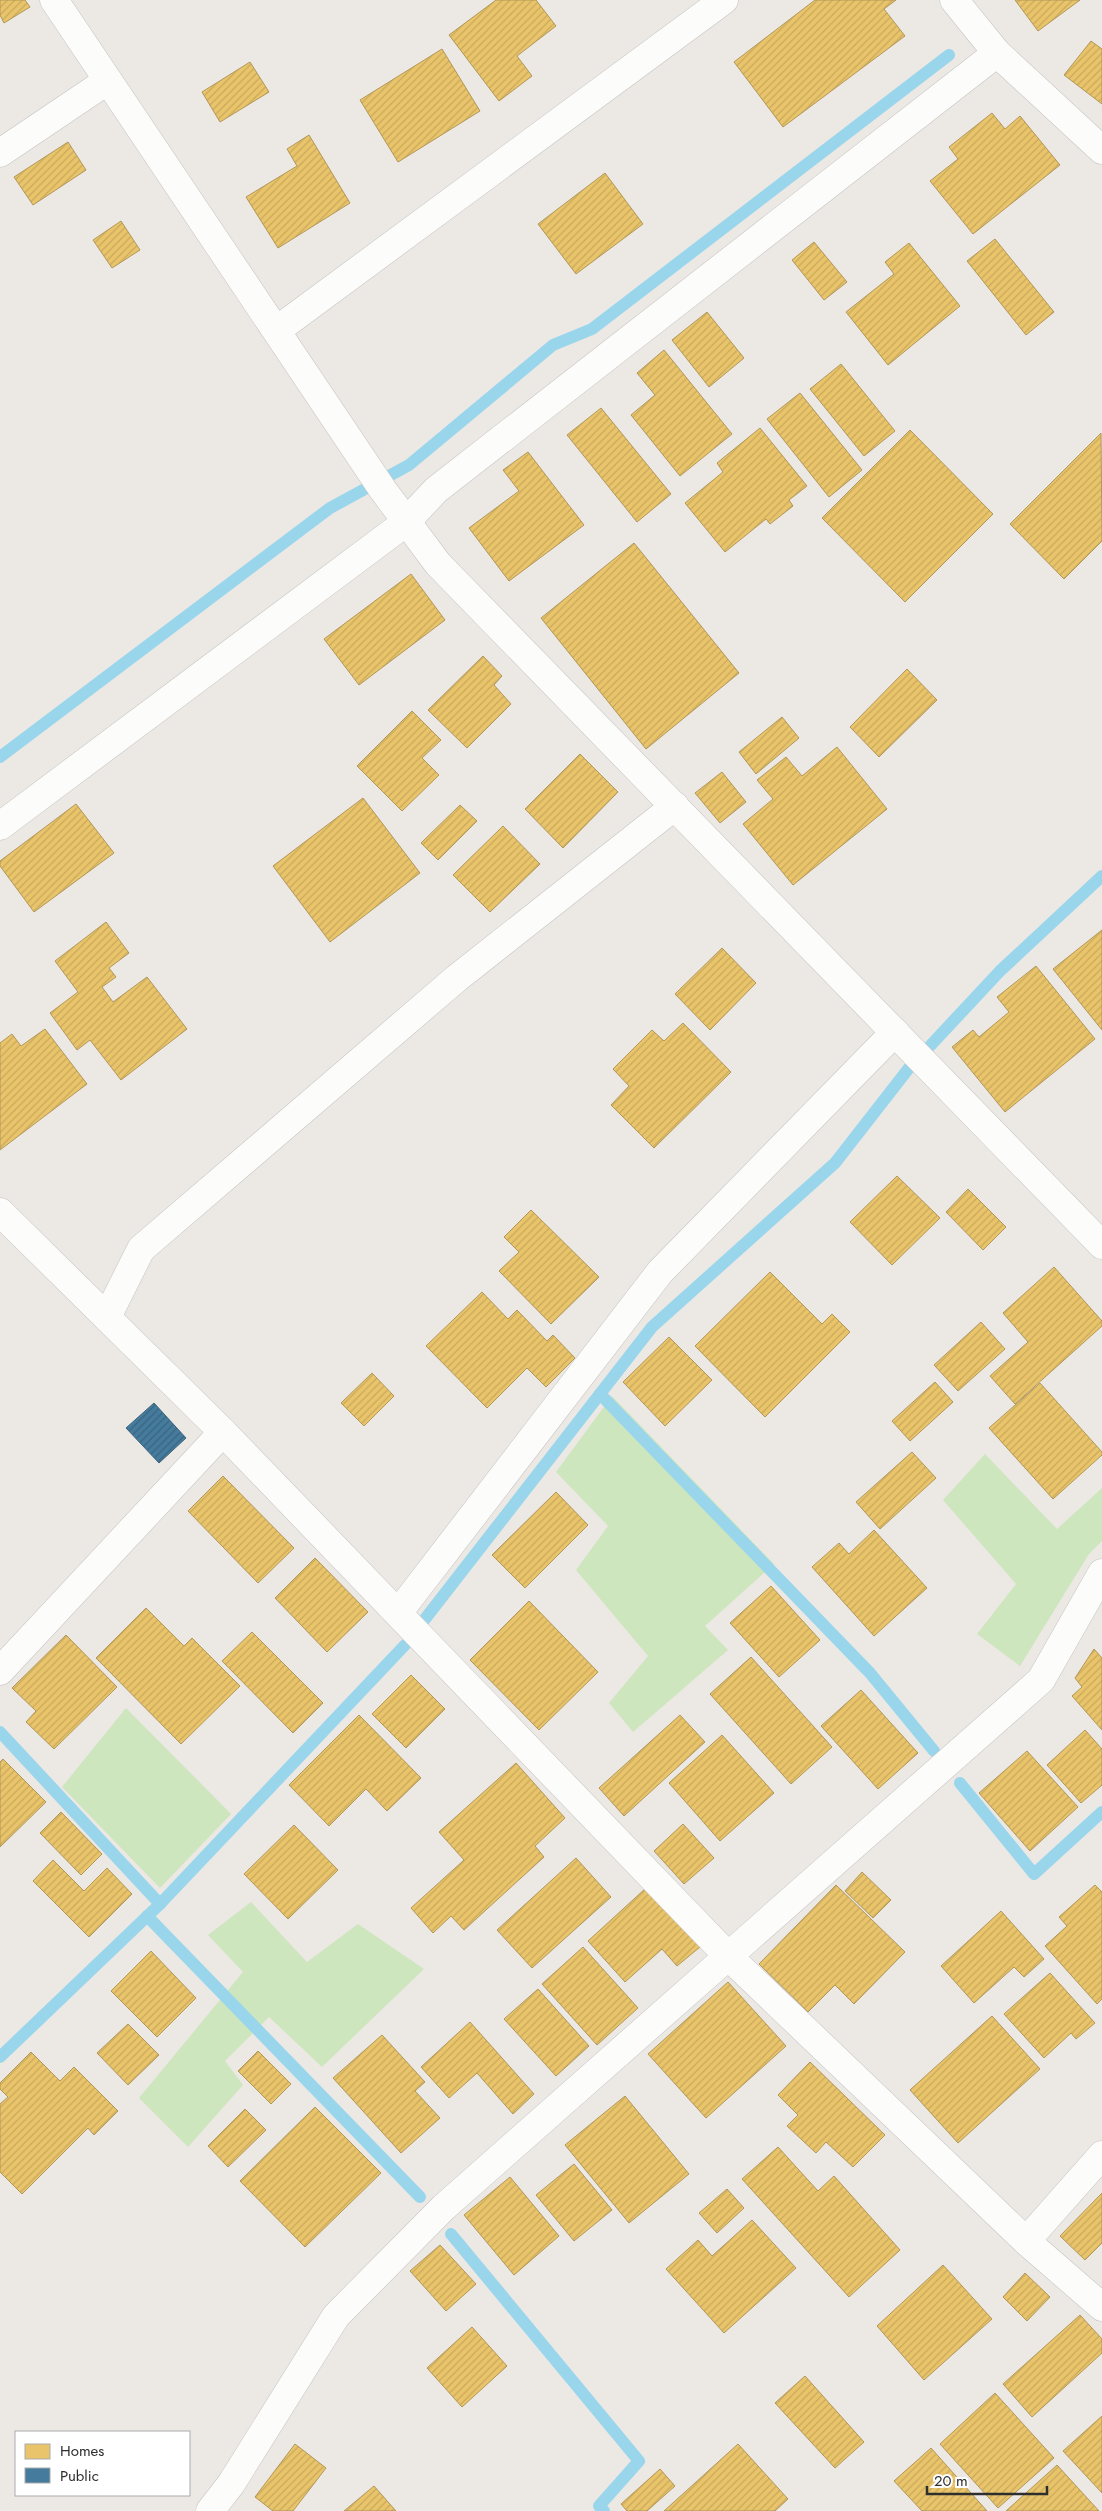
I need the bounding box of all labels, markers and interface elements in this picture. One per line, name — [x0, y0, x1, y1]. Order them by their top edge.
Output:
legend — [15, 2431, 190, 2496]
text: Homes — [60, 2440, 104, 2462]
scale bar — [927, 2464, 1047, 2496]
text: Public — [60, 2465, 99, 2487]
text: 20 m — [934, 2470, 968, 2492]

